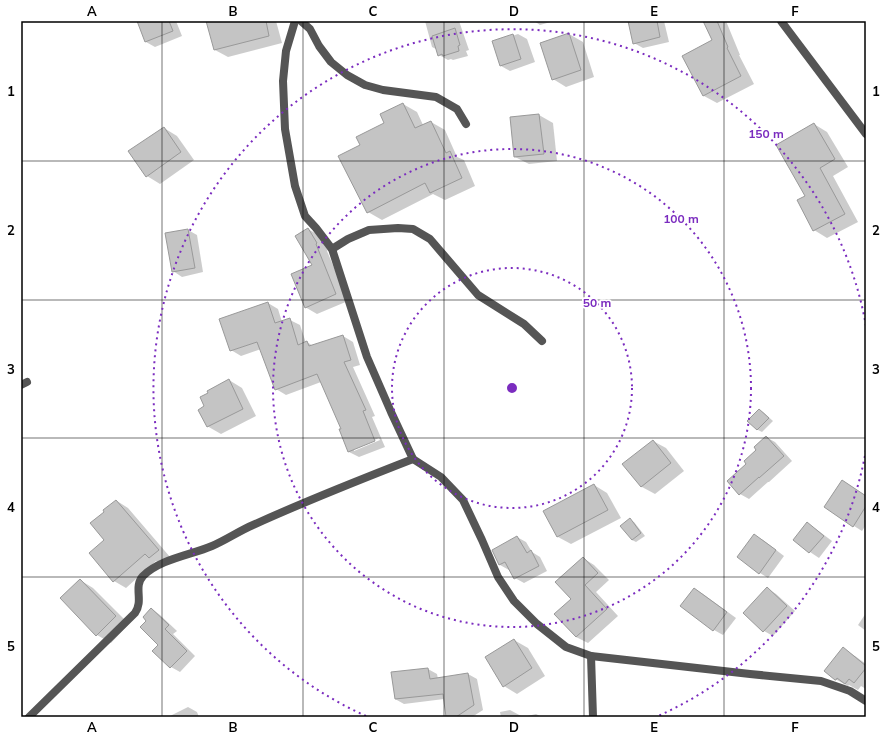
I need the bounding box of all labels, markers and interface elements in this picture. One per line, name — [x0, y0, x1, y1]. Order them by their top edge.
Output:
text: A — [87, 3, 97, 19]
text: B — [229, 3, 238, 19]
text: C — [369, 3, 378, 19]
text: D — [509, 3, 519, 19]
text: E — [650, 3, 658, 19]
text: F — [791, 3, 799, 19]
text: 1 — [7, 83, 15, 99]
text: 1 — [872, 83, 880, 99]
text: 150 m — [748, 126, 784, 141]
text: 100 m — [663, 211, 699, 226]
text: 2 — [7, 222, 15, 238]
text: 2 — [872, 222, 880, 238]
text: 50 m — [583, 295, 611, 310]
text: 3 — [7, 361, 15, 377]
text: 3 — [872, 361, 880, 377]
centre of rings — [505, 381, 519, 395]
text: 4 — [7, 499, 15, 515]
text: 4 — [872, 499, 880, 515]
text: 5 — [7, 638, 15, 654]
text: 5 — [872, 638, 880, 654]
text: A — [87, 719, 97, 735]
text: B — [229, 719, 238, 735]
text: C — [369, 719, 378, 735]
text: D — [509, 719, 519, 735]
text: E — [650, 719, 658, 735]
text: F — [791, 719, 799, 735]

